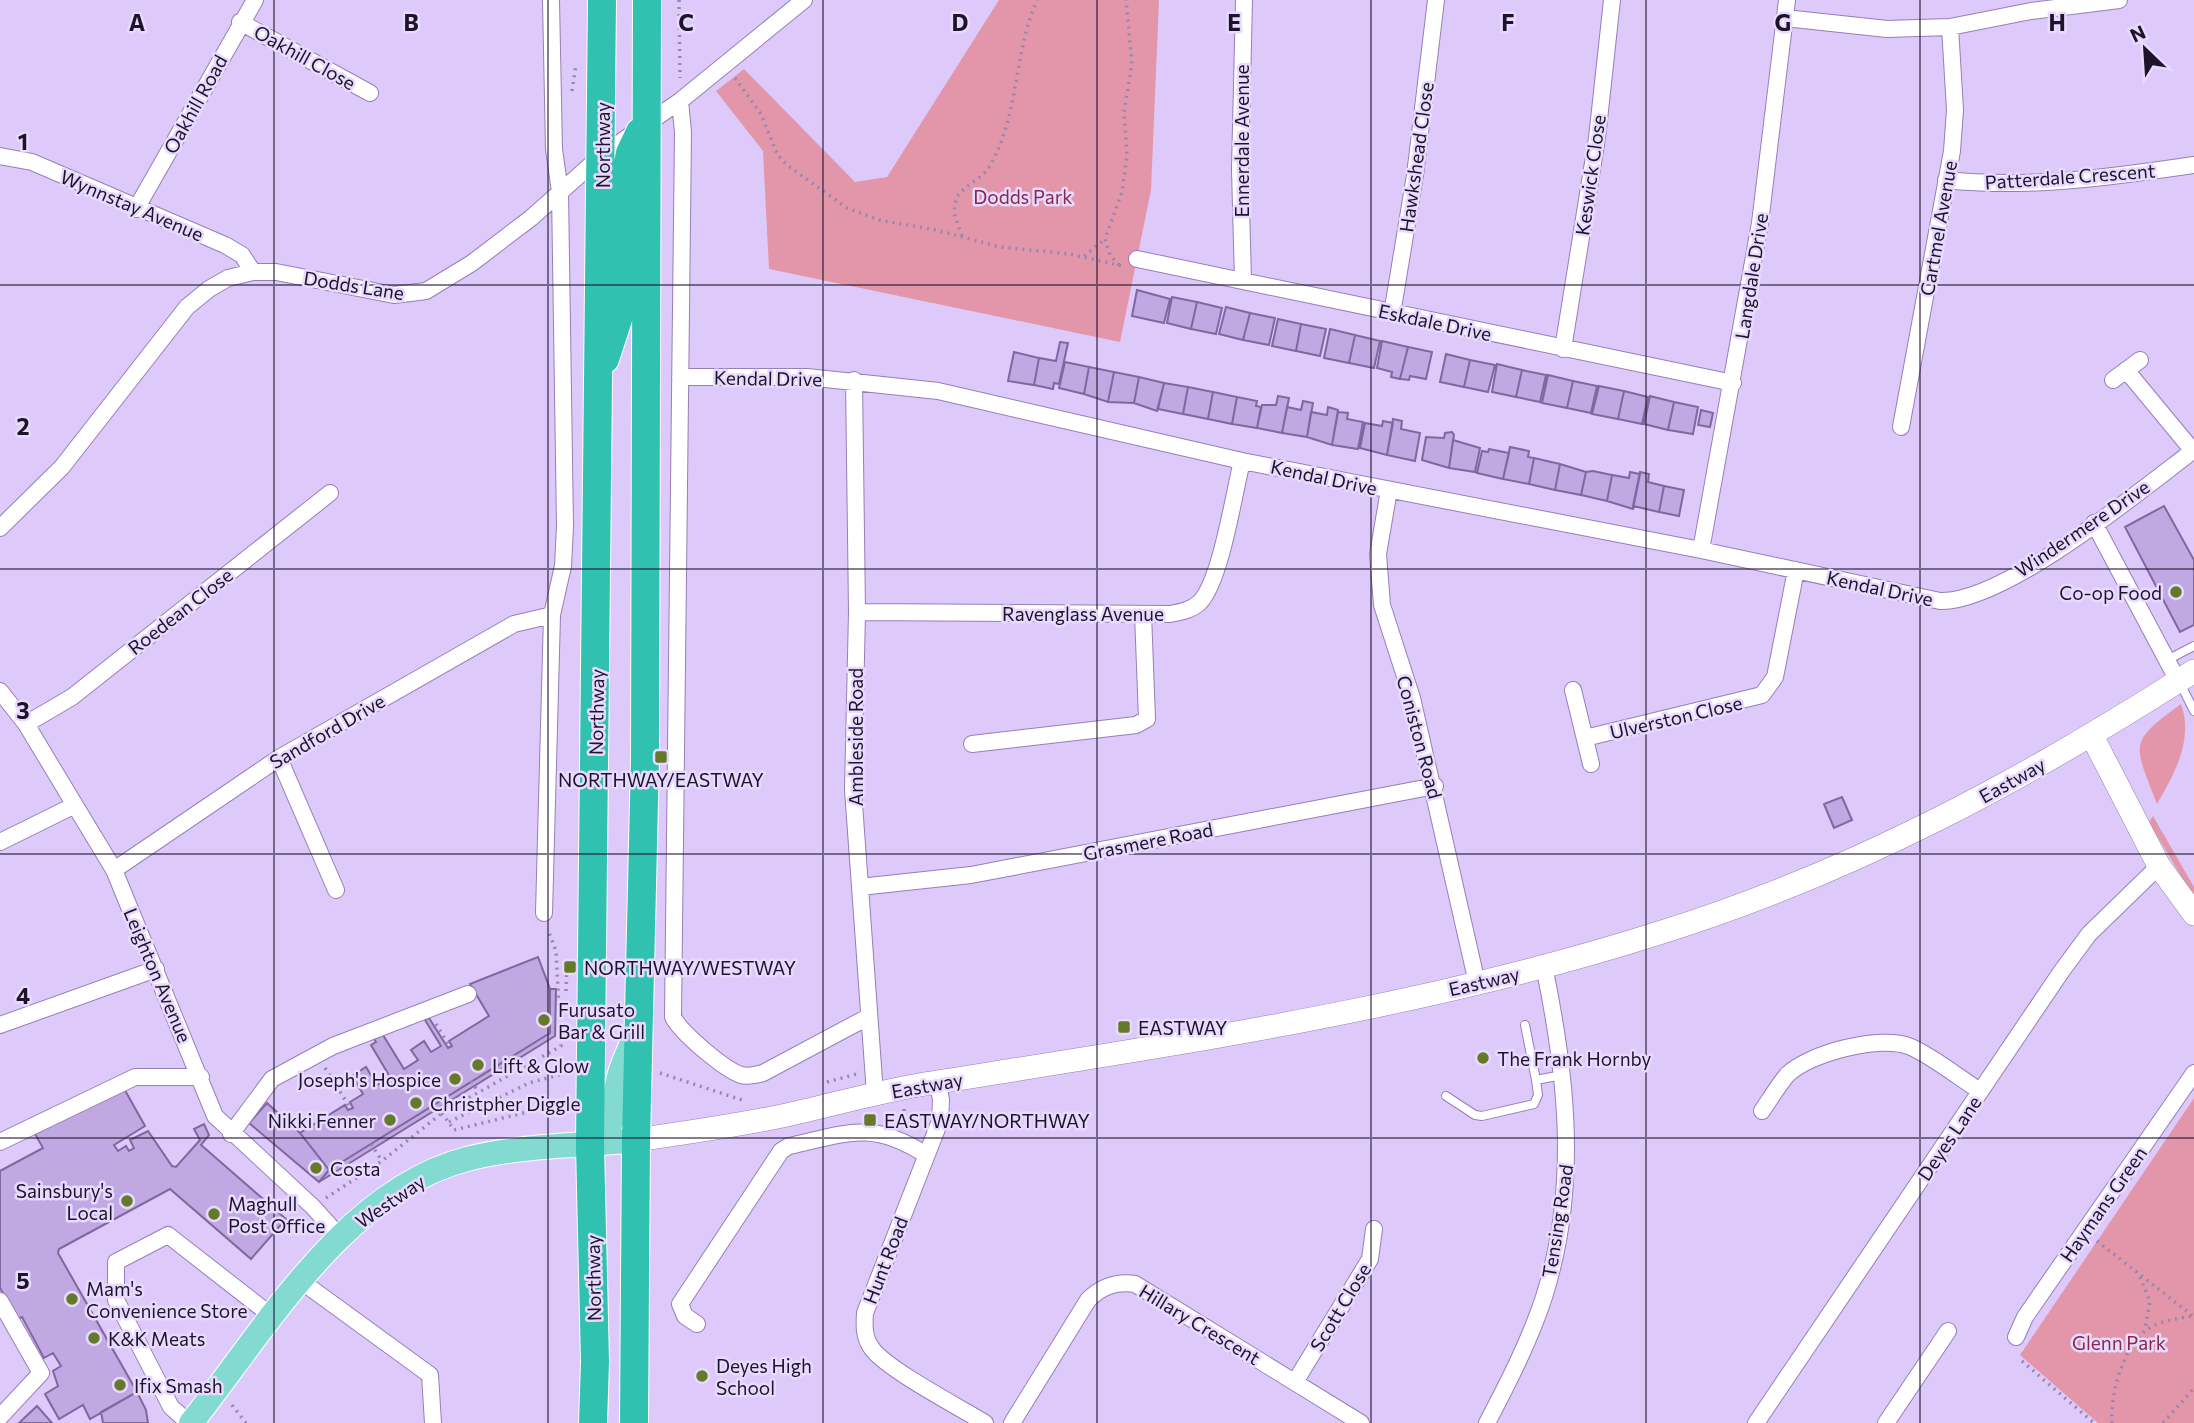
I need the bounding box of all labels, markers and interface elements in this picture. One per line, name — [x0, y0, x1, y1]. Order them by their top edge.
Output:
text: A — [129, 8, 146, 36]
text: B — [403, 8, 419, 36]
text: C — [678, 8, 694, 36]
text: D — [952, 8, 969, 36]
text: E — [1227, 8, 1241, 36]
text: F — [1501, 8, 1515, 36]
text: G — [1775, 8, 1791, 36]
text: H — [2048, 8, 2066, 36]
north arrow — [2110, 14, 2180, 84]
street label: Oakhill Close — [250, 20, 360, 94]
text: N — [2126, 20, 2149, 47]
street label: Oakhill Road — [158, 51, 232, 157]
street label: Ennerdale Avenue — [1230, 64, 1253, 218]
street label: Hawkshead Close — [1394, 81, 1438, 233]
street label: Northway — [591, 102, 614, 188]
street label: Keswick Close — [1570, 113, 1610, 237]
text: 1 — [18, 127, 28, 155]
street label: Cartmel Avenue — [1915, 159, 1961, 297]
street label: Patterdale Crescent — [1984, 159, 2156, 193]
street label: Wynnstay Avenue — [57, 164, 207, 246]
park label: Dodds Park — [973, 185, 1073, 208]
street label: Langdale Drive — [1730, 211, 1772, 341]
street label: Dodds Lane — [302, 266, 406, 304]
street label: Eskdale Drive — [1376, 299, 1494, 345]
street label: Kendal Drive — [714, 366, 822, 390]
text: 2 — [16, 412, 30, 440]
street label: Kendal Drive — [1269, 454, 1379, 500]
street label: Windermere Drive — [2010, 475, 2154, 581]
street label: Roedean Close — [123, 563, 237, 659]
street label: Kendal Drive — [1825, 565, 1935, 611]
place label: Co-op Food — [2059, 581, 2162, 604]
marker: Co-op Food — [2168, 584, 2184, 600]
street label: Ravenglass Avenue — [1002, 602, 1164, 625]
street label: Northway — [584, 668, 608, 755]
street label: Ambleside Road — [844, 668, 867, 806]
street label: Coniston Road — [1393, 673, 1447, 801]
street label: Sandford Drive — [265, 689, 389, 773]
street label: Ulverston Close — [1608, 691, 1744, 743]
text: 3 — [16, 696, 30, 724]
marker: NORTHWAY/EASTWAY — [653, 749, 669, 765]
street label: Eastway — [1975, 752, 2049, 808]
place label: NORTHWAY/EASTWAY — [558, 768, 764, 791]
street label: Grasmere Road — [1081, 817, 1215, 865]
street label: Leighton Avenue — [119, 904, 197, 1046]
place label: NORTHWAY/WESTWAY — [584, 956, 796, 979]
marker: NORTHWAY/WESTWAY — [562, 959, 578, 975]
street label: Eastway — [1446, 962, 1522, 1000]
text: 4 — [16, 981, 30, 1009]
place label: Furusato Bar & Grill — [558, 998, 645, 1043]
marker: Furusato Bar & Grill — [536, 1012, 552, 1028]
place label: EASTWAY — [1138, 1016, 1227, 1039]
marker: EASTWAY — [1116, 1019, 1132, 1035]
place label: The Frank Hornby — [1497, 1047, 1652, 1070]
marker: The Frank Hornby — [1475, 1050, 1491, 1066]
place label: Lift & Glow — [492, 1054, 589, 1077]
marker: Lift & Glow — [470, 1057, 486, 1073]
street label: Eastway — [889, 1067, 965, 1103]
place label: Joseph's Hospice — [298, 1068, 441, 1091]
marker: Joseph's Hospice — [447, 1071, 463, 1087]
street label: Deyes Lane — [1912, 1091, 1986, 1185]
place label: Christpher Diggle — [430, 1092, 580, 1115]
marker: Christpher Diggle — [408, 1095, 424, 1111]
place label: Nikki Fenner — [268, 1109, 376, 1132]
place label: EASTWAY/NORTHWAY — [884, 1109, 1090, 1132]
marker: Nikki Fenner — [382, 1112, 398, 1128]
marker: EASTWAY/NORTHWAY — [862, 1112, 878, 1128]
street label: Haymans Green — [2055, 1142, 2151, 1266]
place label: Costa — [330, 1157, 381, 1180]
marker: Costa — [308, 1160, 324, 1176]
street label: Tensing Road — [1537, 1163, 1577, 1279]
street label: Westway — [351, 1169, 429, 1233]
place label: Sainsbury's Local — [16, 1179, 113, 1224]
place label: Maghull Post Office — [228, 1192, 325, 1237]
marker: Sainsbury's Local — [119, 1193, 135, 1209]
marker: Maghull Post Office — [206, 1206, 222, 1222]
street label: Hunt Road — [858, 1213, 912, 1307]
street label: Northway — [581, 1234, 605, 1321]
street label: Scott Close — [1305, 1259, 1375, 1355]
text: 5 — [16, 1266, 30, 1294]
place label: Mam's Convenience Store — [86, 1277, 247, 1322]
street label: Hillary Crescent — [1135, 1279, 1265, 1369]
marker: Mam's Convenience Store — [64, 1291, 80, 1307]
place label: K&K Meats — [108, 1327, 205, 1350]
marker: K&K Meats — [86, 1330, 102, 1346]
park label: Glenn Park — [2072, 1331, 2166, 1354]
place label: Deyes High School — [716, 1354, 812, 1399]
marker: Deyes High School — [694, 1368, 710, 1384]
place label: Ifix Smash — [134, 1374, 223, 1397]
marker: Ifix Smash — [112, 1377, 128, 1393]

